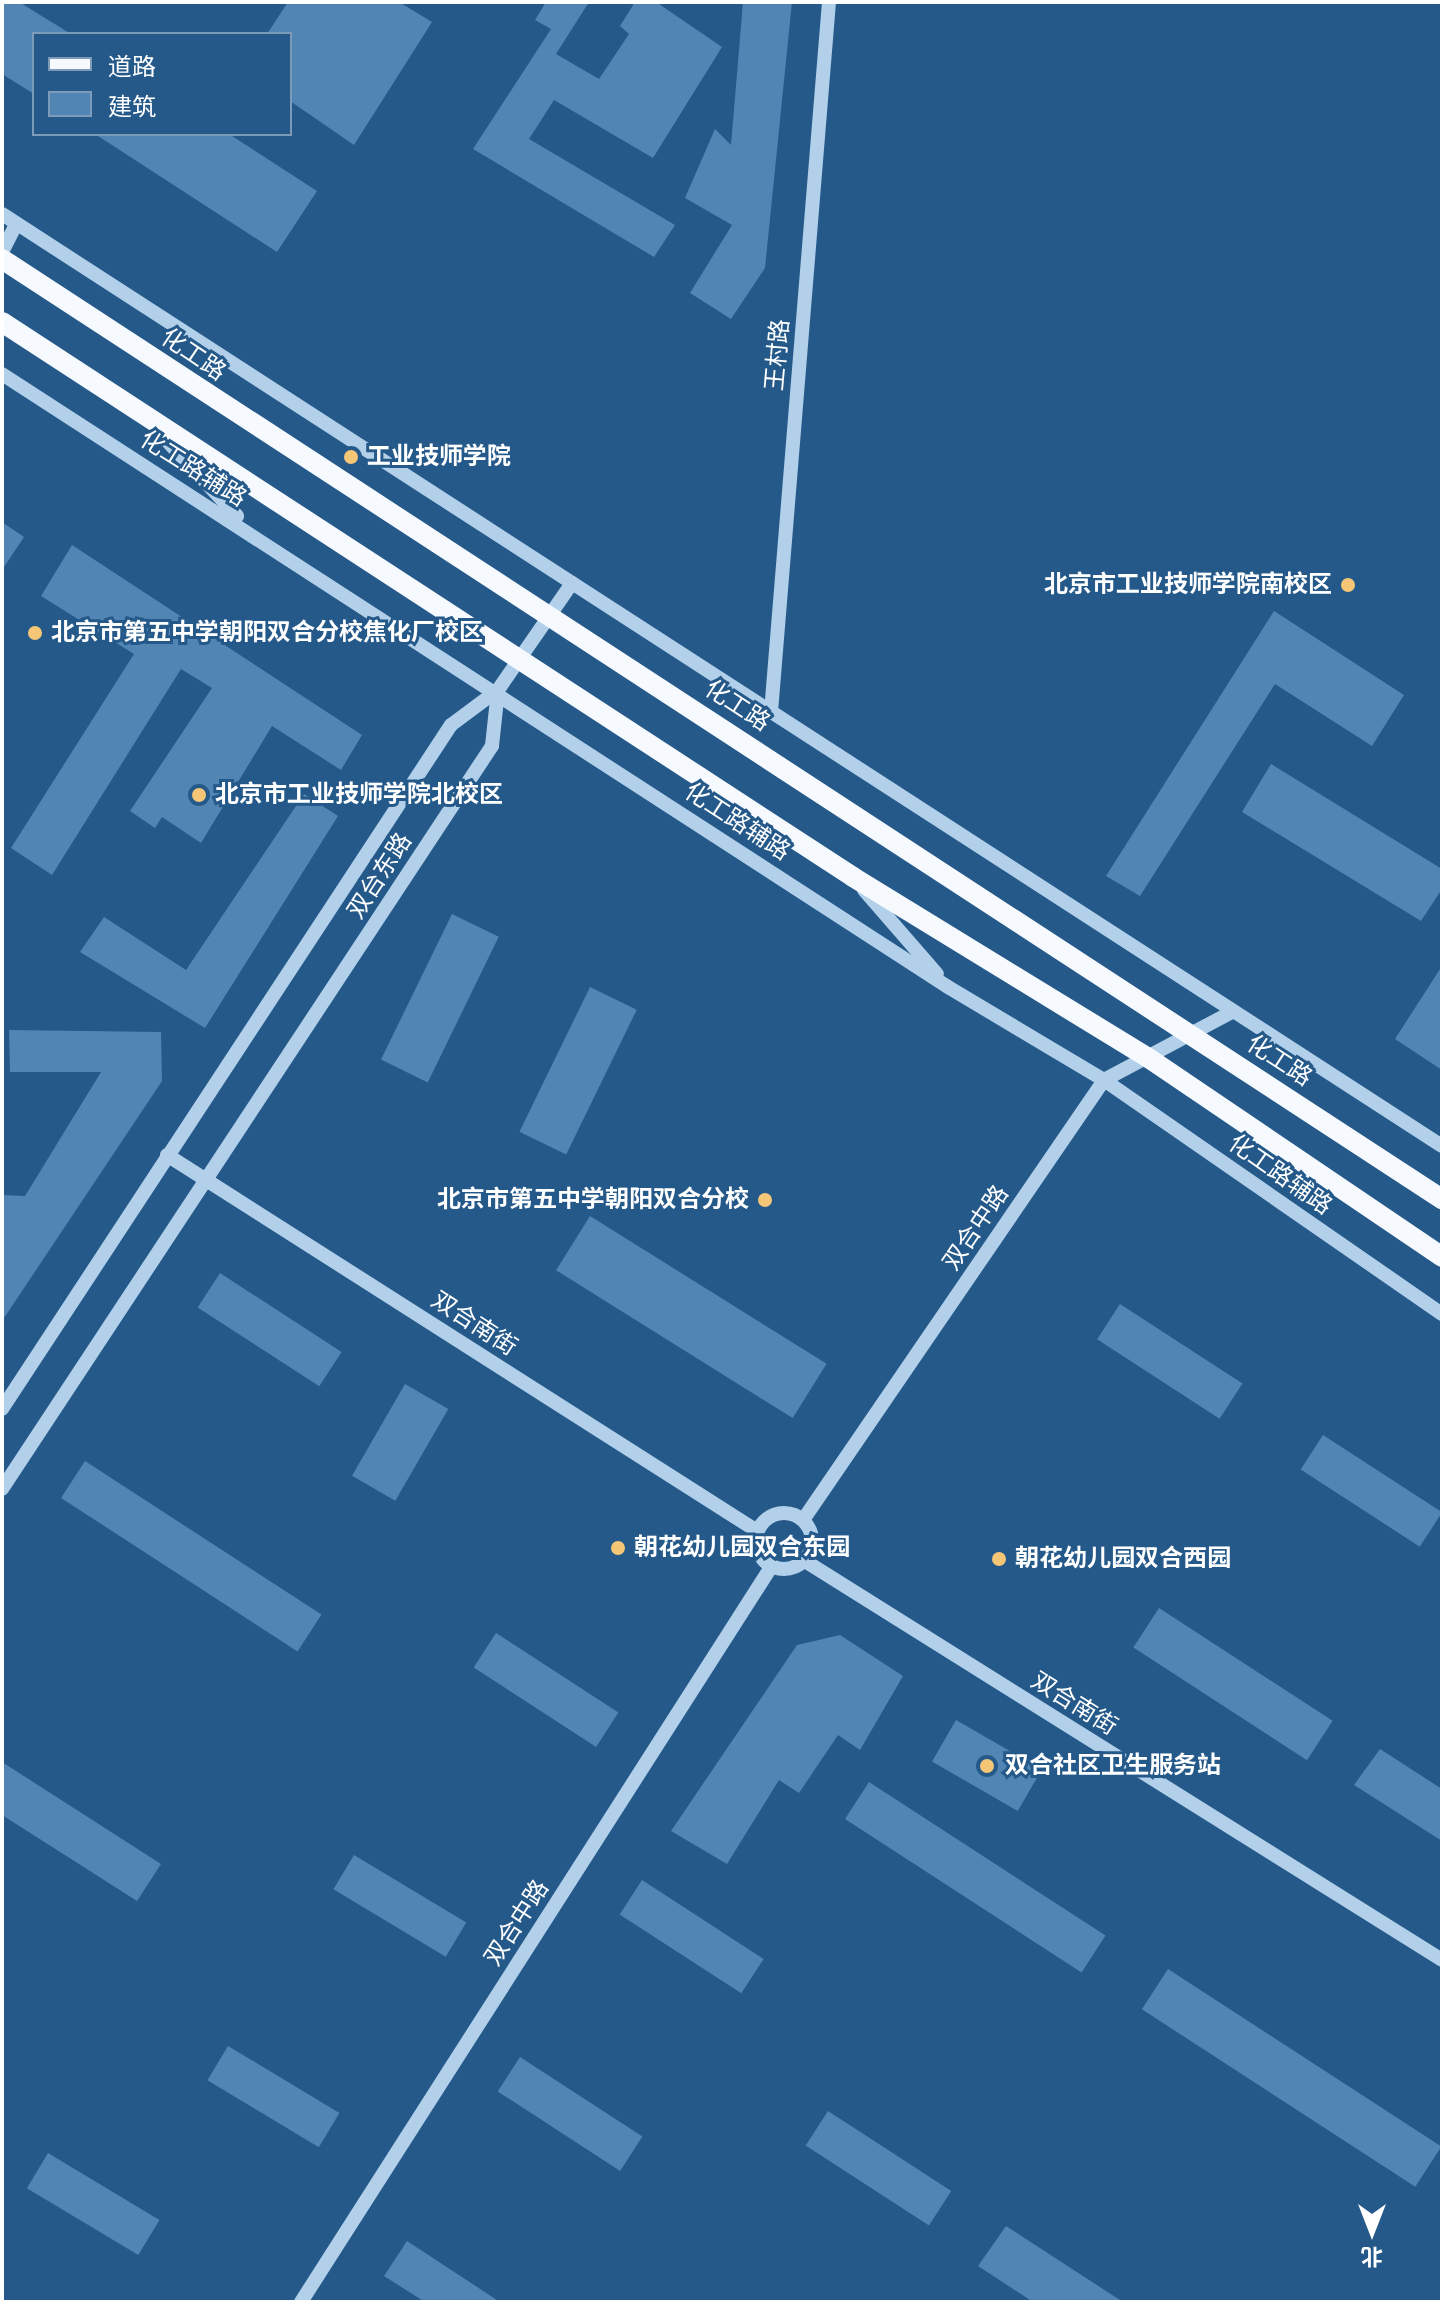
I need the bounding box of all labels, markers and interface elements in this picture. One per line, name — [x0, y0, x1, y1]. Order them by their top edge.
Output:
legend — [32, 32, 292, 136]
text: 道路 — [108, 53, 156, 81]
text: 建筑 — [108, 93, 156, 121]
street label: 王村路 — [761, 318, 795, 392]
street label: 化工路 — [155, 323, 231, 387]
street label: 化工路辅路 — [134, 425, 252, 513]
place label: 工业技师学院 — [367, 443, 511, 471]
marker: 工业技师学院 — [342, 448, 360, 466]
place label: 北京市工业技师学院南校区 — [1044, 571, 1332, 599]
marker: 北京市工业技师学院南校区 — [1339, 576, 1357, 594]
place label: 北京市第五中学朝阳双合分校焦化厂校区 — [51, 619, 483, 647]
marker: 北京市第五中学朝阳双合分校焦化厂校区 — [26, 624, 44, 642]
street label: 化工路 — [699, 674, 775, 738]
street label: 化工路辅路 — [679, 777, 795, 867]
place label: 北京市工业技师学院北校区 — [215, 781, 503, 809]
marker: 北京市工业技师学院北校区 — [190, 786, 208, 804]
street label: 双台东路 — [342, 828, 418, 924]
street label: 化工路 — [1241, 1029, 1317, 1093]
street label: 化工路辅路 — [1223, 1129, 1337, 1221]
street label: 双合中路 — [937, 1180, 1015, 1276]
place label: 北京市第五中学朝阳双合分校 — [437, 1186, 749, 1214]
marker: 北京市第五中学朝阳双合分校 — [756, 1191, 774, 1209]
street label: 双合南街 — [426, 1286, 522, 1362]
place label: 朝花幼儿园双合东园 — [634, 1534, 850, 1562]
marker: 朝花幼儿园双合东园 — [609, 1539, 627, 1557]
place label: 朝花幼儿园双合西园 — [1015, 1545, 1231, 1573]
marker: 朝花幼儿园双合西园 — [990, 1550, 1008, 1568]
street label: 双合南街 — [1026, 1666, 1122, 1742]
place label: 双合社区卫生服务站 — [1005, 1752, 1221, 1780]
marker: 双合社区卫生服务站 — [976, 1755, 998, 1777]
street label: 双合中路 — [479, 1875, 555, 1971]
north arrow — [1332, 2192, 1412, 2272]
text: 北 — [1361, 2243, 1383, 2270]

